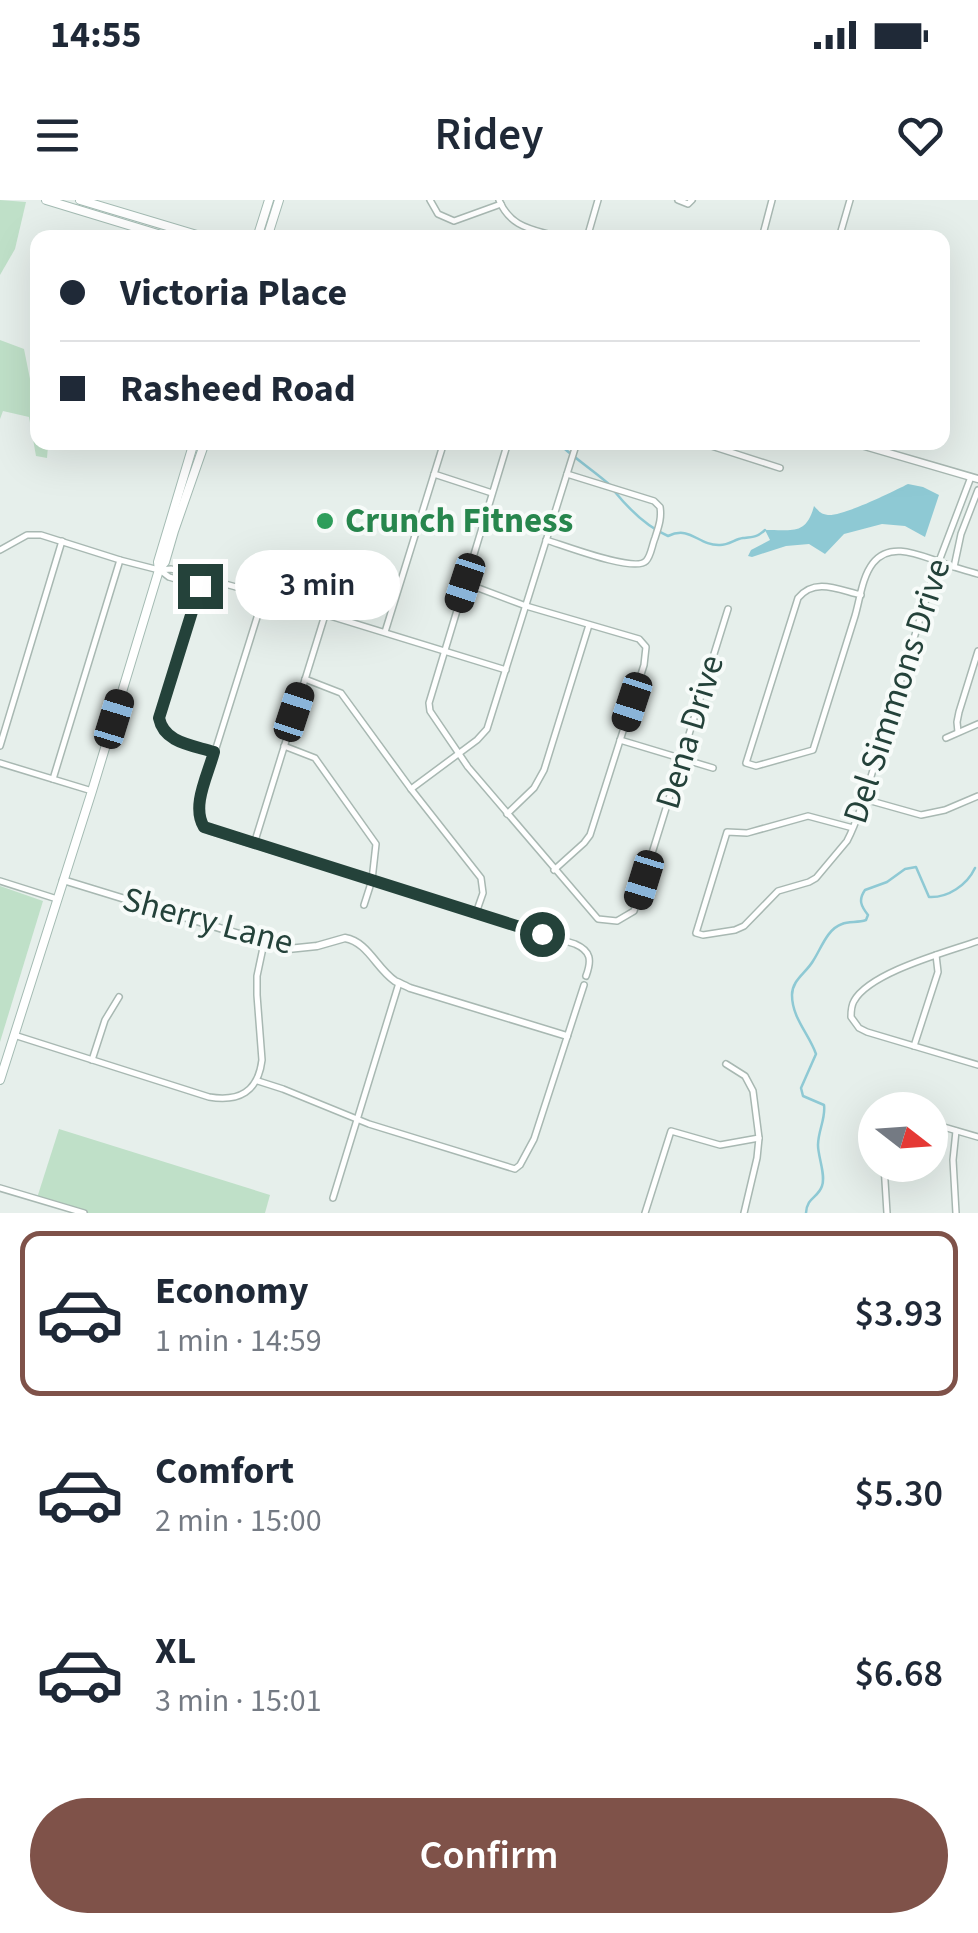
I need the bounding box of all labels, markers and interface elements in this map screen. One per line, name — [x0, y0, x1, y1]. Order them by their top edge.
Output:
text: 14:55 — [50, 8, 142, 62]
text: Ridey — [435, 103, 543, 167]
icon: menu — [30, 108, 85, 163]
icon: heart — [893, 108, 948, 163]
text: Victoria Place — [120, 266, 347, 320]
text: Rasheed Road — [120, 362, 356, 416]
place label: Crunch Fitness — [345, 496, 573, 546]
marker: Crunch Fitness — [314, 510, 336, 532]
car — [441, 550, 489, 616]
callout: 3 min — [235, 551, 400, 621]
street label: Del Simmons Drive — [831, 552, 963, 830]
text: 3 min — [279, 562, 356, 608]
route end — [178, 564, 223, 609]
street label: Dena Drive — [643, 649, 737, 815]
car — [608, 669, 656, 735]
car — [270, 679, 318, 745]
car — [91, 686, 137, 752]
car — [621, 847, 667, 913]
street label: Sherry Lane — [117, 874, 299, 968]
route start — [520, 912, 565, 957]
north arrow — [858, 1092, 948, 1182]
map controls — [858, 1092, 948, 1182]
text: Economy — [155, 1264, 308, 1318]
icon: car — [35, 1269, 125, 1359]
text: $3.93 — [855, 1287, 943, 1341]
text: 1 min · 14:59 — [155, 1318, 322, 1364]
text: Comfort — [155, 1444, 294, 1498]
icon: car — [35, 1449, 125, 1539]
text: $5.30 — [855, 1467, 943, 1521]
text: 2 min · 15:00 — [155, 1498, 322, 1544]
text: XL — [155, 1624, 196, 1678]
icon: car — [35, 1629, 125, 1719]
text: $6.68 — [855, 1647, 943, 1701]
text: 3 min · 15:01 — [155, 1678, 322, 1724]
button: Confirm — [30, 1798, 948, 1913]

